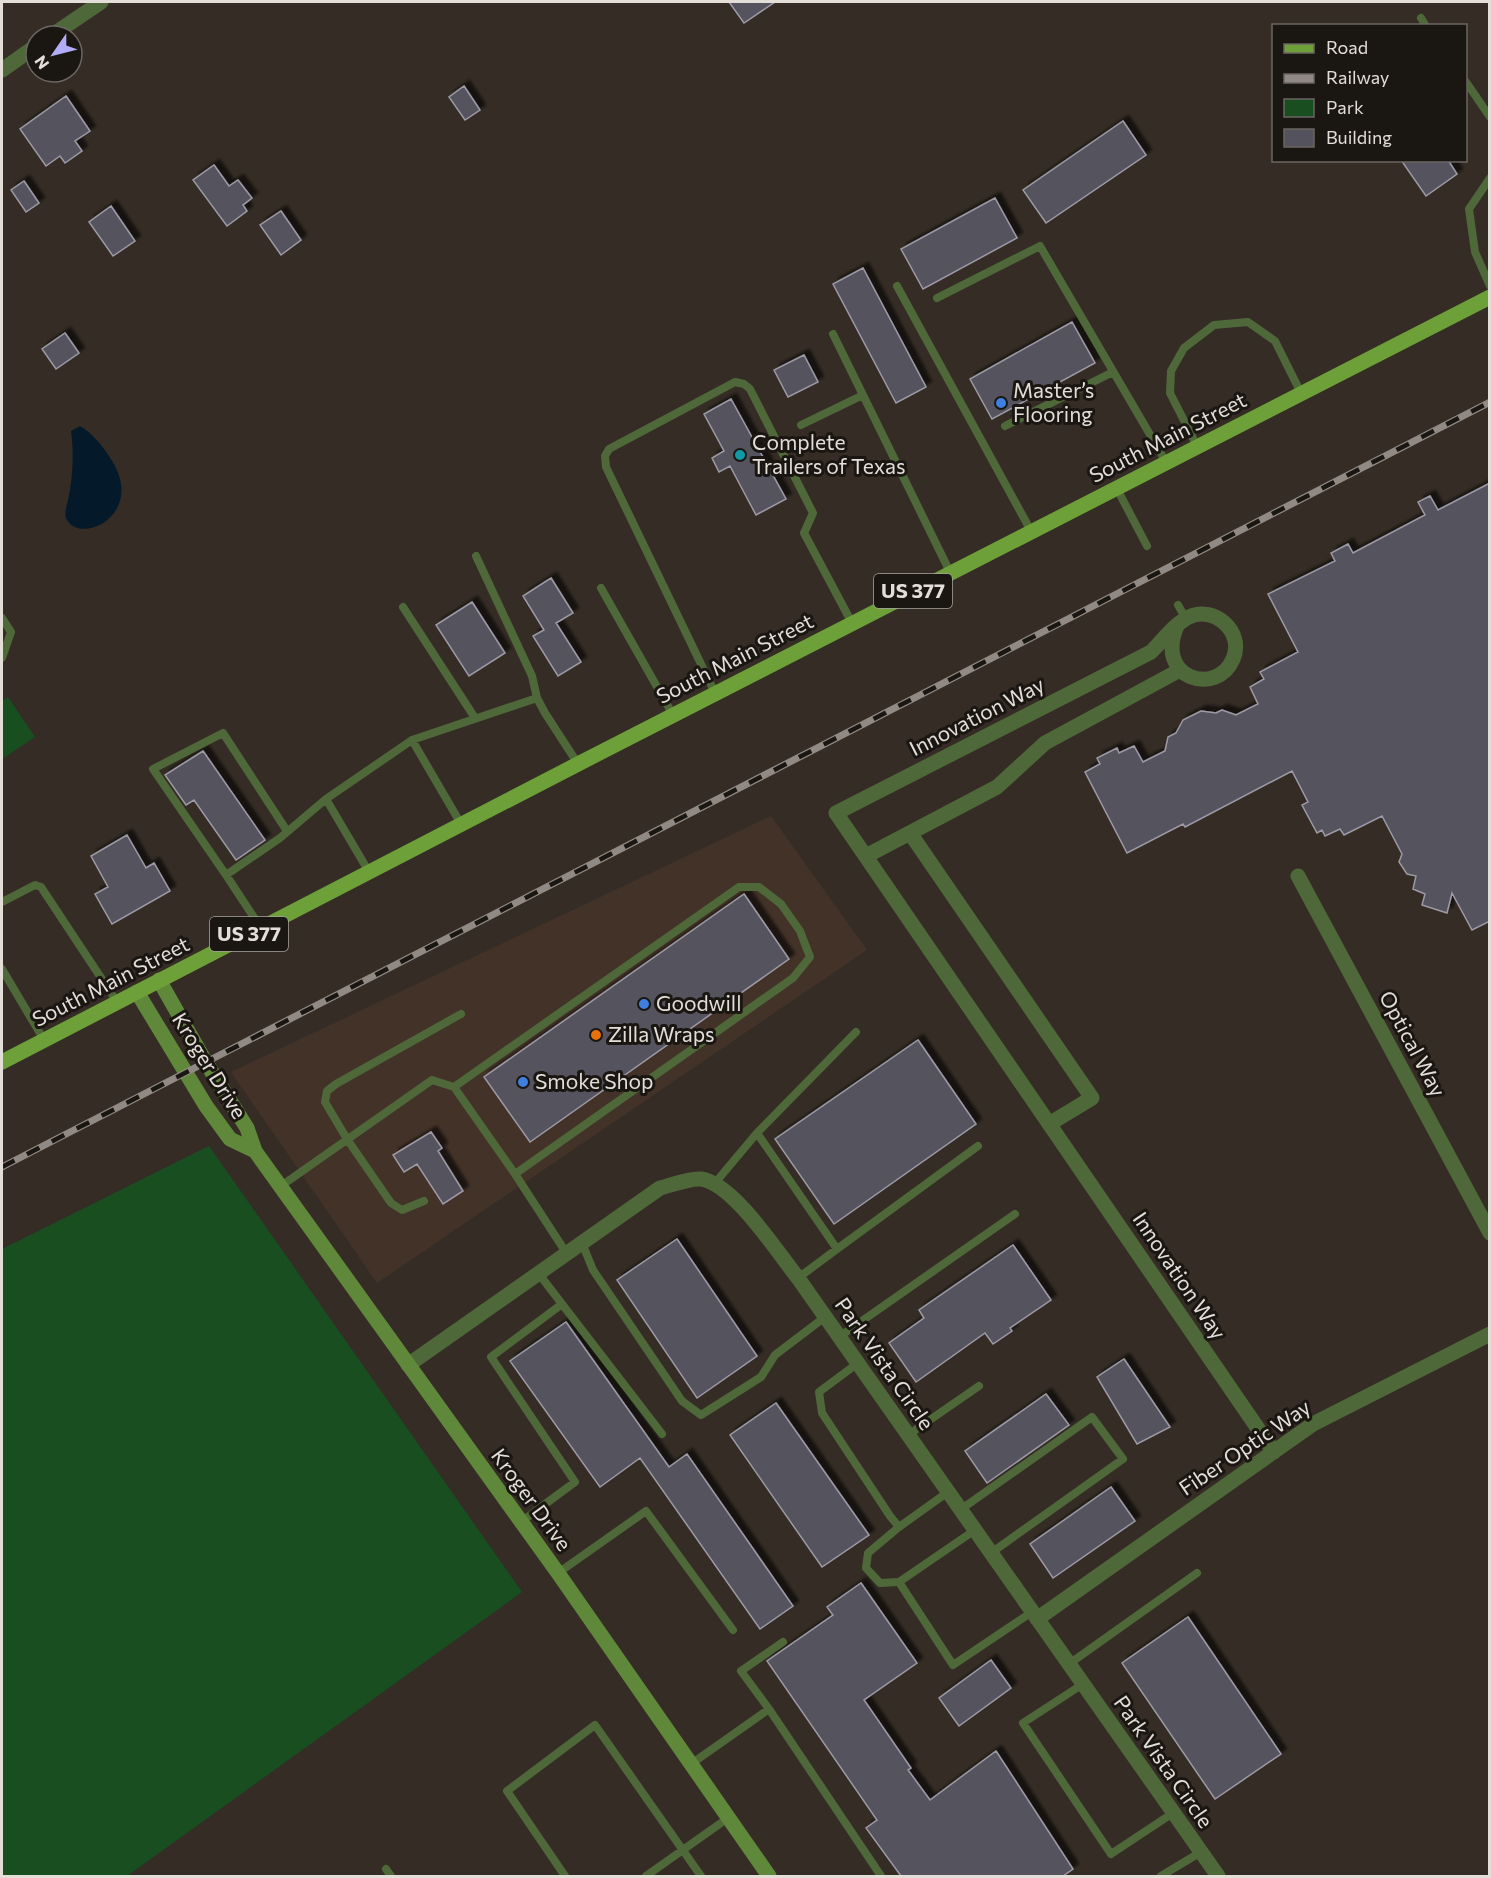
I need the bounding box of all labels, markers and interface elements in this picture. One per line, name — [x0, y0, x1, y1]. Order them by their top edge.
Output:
north arrow — [24, 24, 84, 84]
legend — [1272, 24, 1467, 162]
text: Road — [1326, 36, 1368, 58]
text: N — [30, 53, 53, 73]
text: Railway — [1326, 66, 1389, 88]
text: Park — [1326, 96, 1364, 118]
text: Building — [1326, 126, 1392, 148]
place label: Master’s Flooring — [1013, 377, 1094, 426]
street label: South Main Street — [1085, 386, 1250, 487]
marker: Master’s Flooring — [994, 396, 1008, 410]
place label: Complete Trailers of Texas — [752, 429, 906, 478]
marker: Complete Trailers of Texas — [733, 448, 747, 462]
road number: US 377 — [874, 574, 952, 608]
street label: South Main Street — [652, 607, 817, 708]
street label: Innovation Way — [905, 671, 1048, 760]
road number: US 377 — [210, 917, 288, 951]
street label: South Main Street — [28, 930, 193, 1031]
street label: Optical Way — [1375, 986, 1452, 1101]
place label: Goodwill — [656, 990, 742, 1015]
marker: Goodwill — [637, 997, 651, 1011]
street label: Kroger Drive — [168, 1008, 253, 1123]
place label: Zilla Wraps — [608, 1021, 714, 1046]
marker: Zilla Wraps — [589, 1028, 603, 1042]
place label: Smoke Shop — [535, 1068, 654, 1093]
marker: Smoke Shop — [516, 1075, 530, 1089]
street label: Innovation Way — [1128, 1207, 1232, 1344]
street label: Park Vista Circle — [830, 1292, 940, 1434]
street label: Fiber Optic Way — [1174, 1394, 1315, 1500]
street label: Kroger Drive — [487, 1443, 578, 1555]
street label: Park Vista Circle — [1109, 1690, 1219, 1832]

